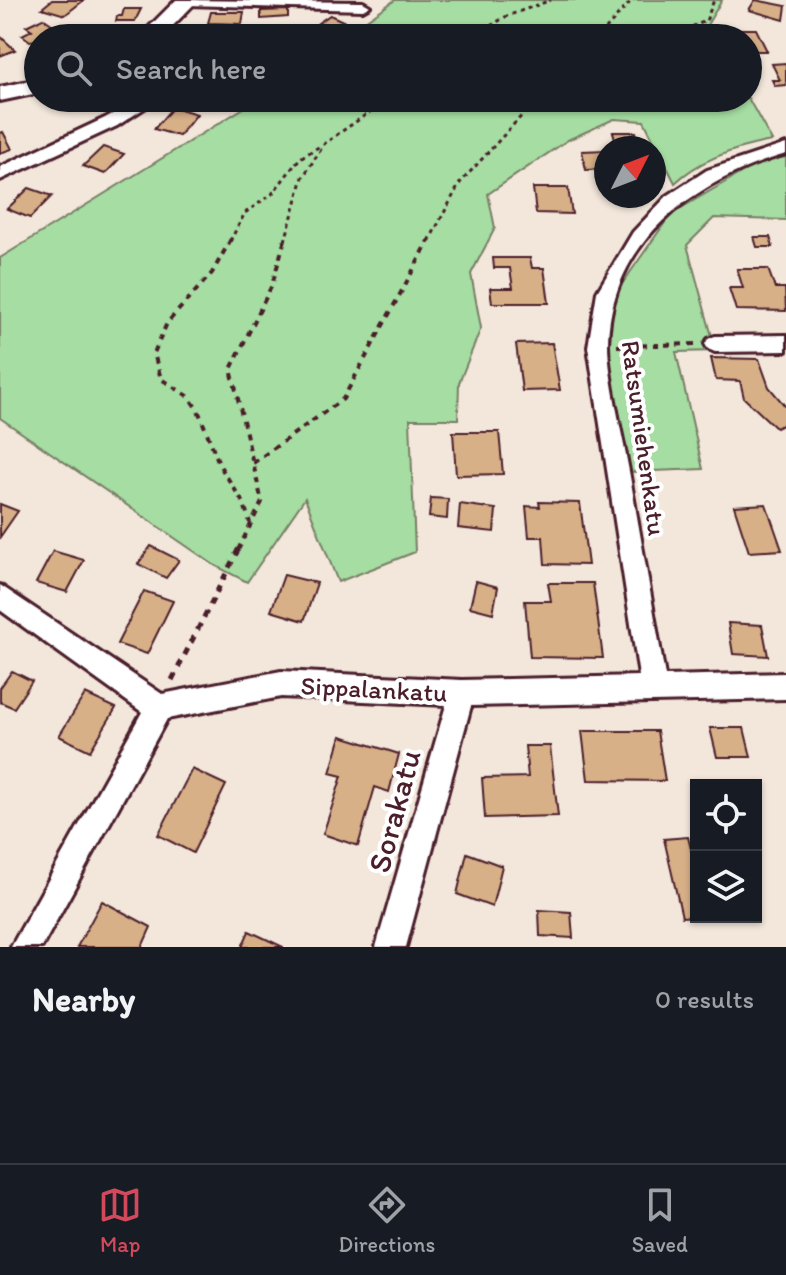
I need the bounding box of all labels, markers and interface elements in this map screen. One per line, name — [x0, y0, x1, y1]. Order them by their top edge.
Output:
search box — [24, 24, 762, 112]
icon: search — [52, 46, 96, 90]
text: Search here — [116, 50, 266, 87]
north arrow — [594, 136, 666, 208]
street label: Ratsumiehenkatu — [614, 338, 674, 538]
street label: Sippalankatu — [300, 669, 448, 709]
street label: Sorakatu — [359, 745, 429, 877]
map controls — [690, 779, 762, 923]
button: locate — [690, 779, 762, 851]
button: layers — [690, 851, 762, 923]
text: Nearby — [32, 979, 135, 1020]
text: 0 results — [655, 983, 754, 1015]
tab: Map — [98, 1183, 142, 1258]
tab: Directions — [339, 1183, 435, 1258]
tab: Saved — [632, 1183, 688, 1258]

